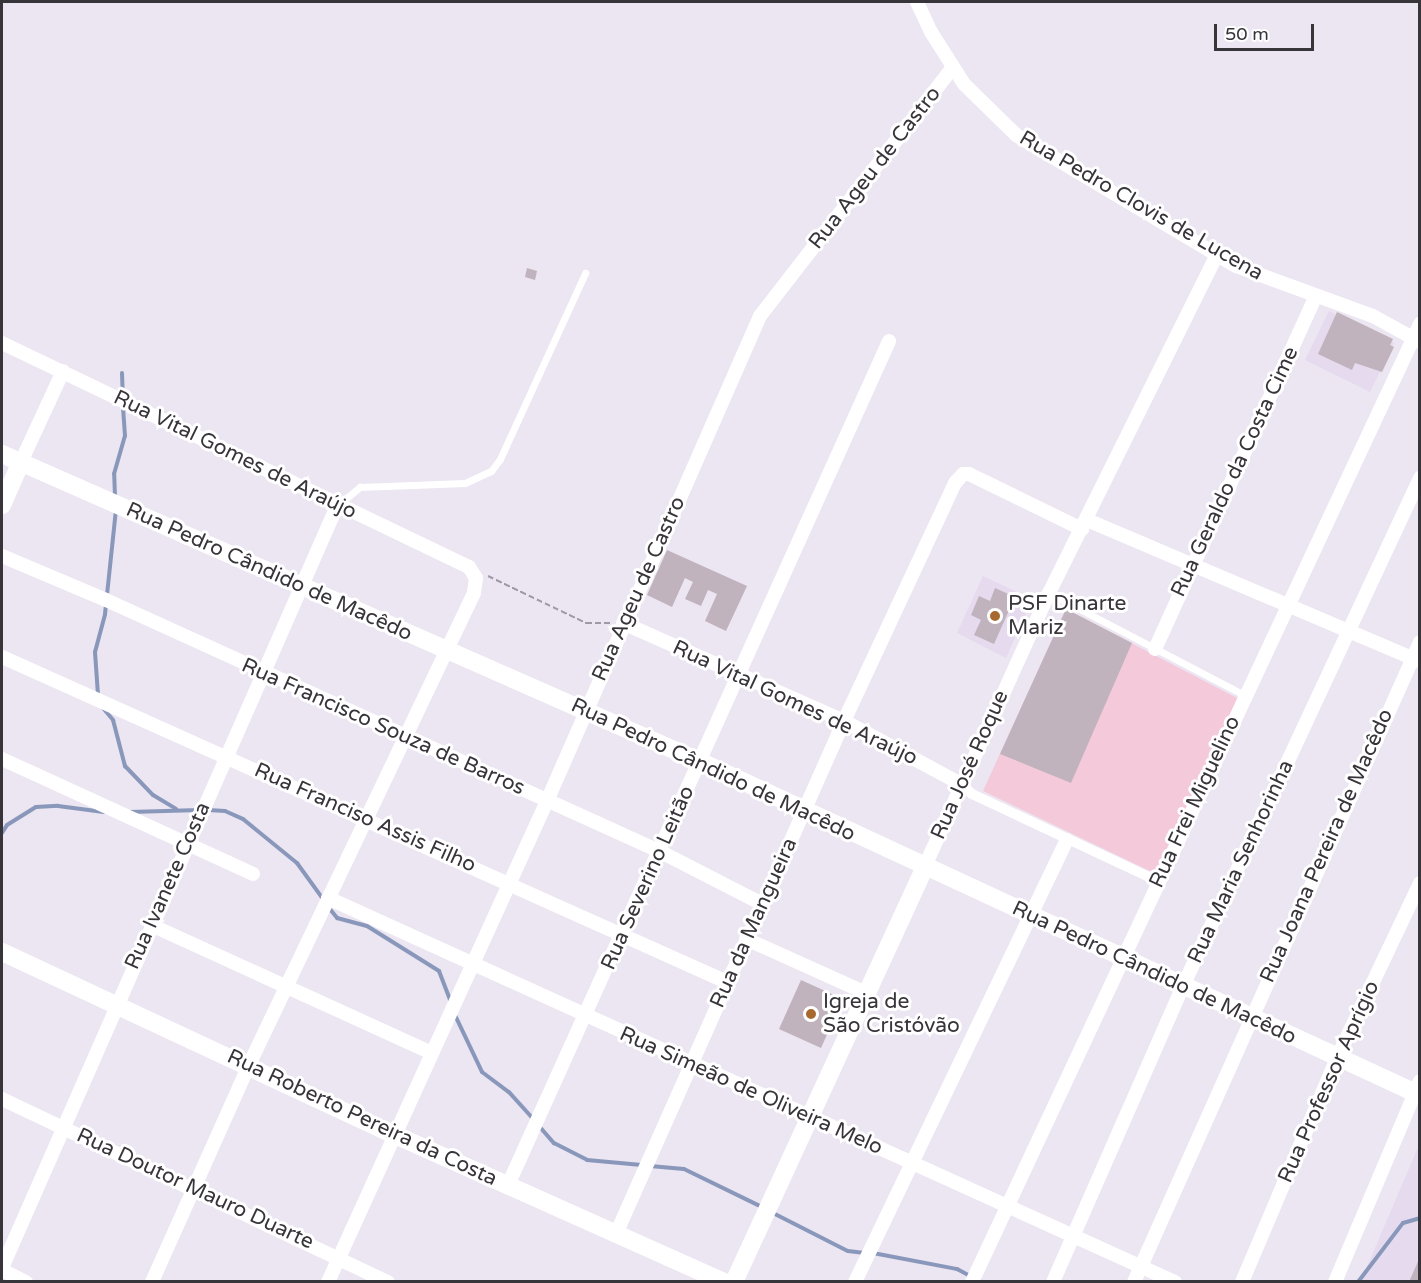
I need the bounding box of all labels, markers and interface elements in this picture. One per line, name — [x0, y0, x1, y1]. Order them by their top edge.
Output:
scale bar — [1217, 12, 1318, 50]
text: 50 m — [1225, 23, 1269, 45]
street label: Rua Ageu de Castro — [804, 82, 946, 254]
street label: Rua Pedro Clovis de Lucena — [1015, 126, 1267, 286]
street label: Rua Geraldo da Costa Cime — [1166, 343, 1304, 601]
street label: Rua Vital Gomes de Araújo — [109, 385, 361, 525]
street label: Rua Ageu de Castro — [587, 493, 691, 685]
street label: Rua Pedro Cândido de Macêdo — [122, 497, 416, 647]
place label: PSF Dinarte Mariz — [1008, 591, 1126, 641]
marker: PSF Dinarte Mariz — [986, 607, 1004, 625]
street label: Rua Vital Gomes de Araújo — [669, 635, 921, 771]
street label: Rua Francisco Souza de Barros — [237, 653, 529, 801]
street label: Rua José Roque — [926, 687, 1014, 843]
street label: Rua Pedro Cândido de Macêdo — [567, 693, 859, 847]
street label: Rua Joana Pereira de Macêdo — [1255, 705, 1399, 987]
street label: Rua Frei Miguelino — [1144, 712, 1246, 892]
street label: Rua Maria Senhorinha — [1183, 756, 1299, 968]
street label: Rua Franciso Assis Filho — [250, 758, 480, 878]
street label: Rua Severino Leitão — [596, 782, 700, 974]
street label: Rua Ivanete Costa — [120, 798, 216, 974]
street label: Rua da Mangueira — [705, 834, 803, 1012]
street label: Rua Pedro Cândido de Macêdo — [1008, 896, 1300, 1050]
street label: Rua Professor Aprígio — [1273, 977, 1385, 1187]
place label: Igreja de São Cristóvão — [823, 989, 960, 1039]
marker: Igreja de São Cristóvão — [804, 1007, 818, 1021]
street label: Rua Simeão de Oliveira Melo — [616, 1021, 886, 1161]
street label: Rua Roberto Pereira da Costa — [223, 1044, 501, 1192]
street label: Rua Doutor Mauro Duarte — [72, 1123, 318, 1255]

